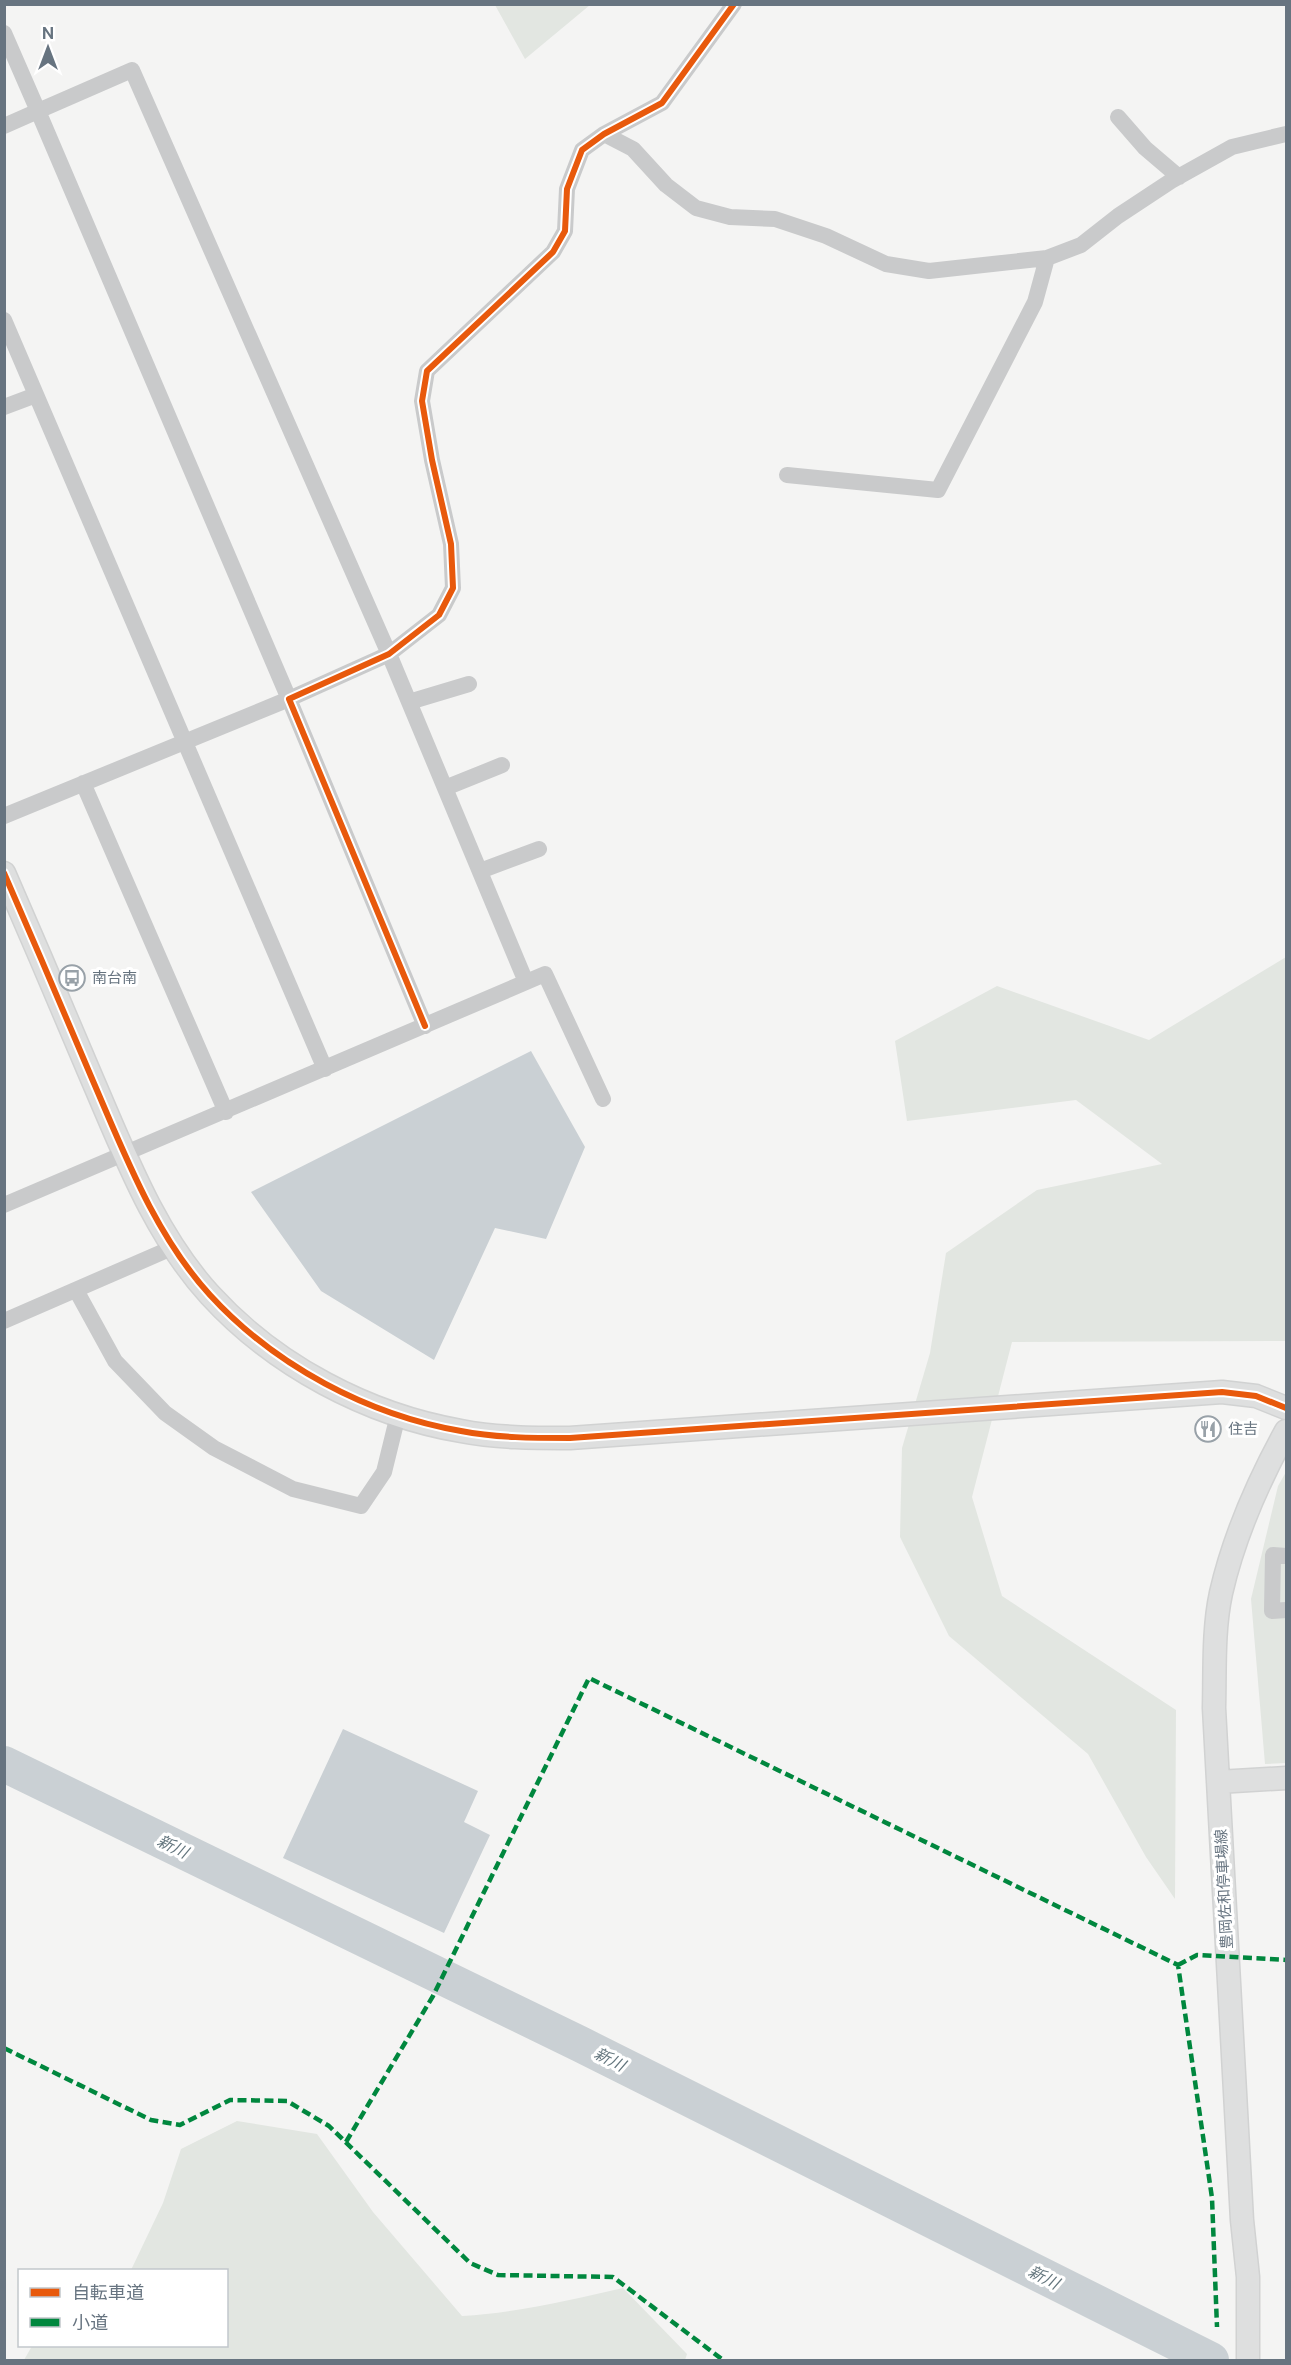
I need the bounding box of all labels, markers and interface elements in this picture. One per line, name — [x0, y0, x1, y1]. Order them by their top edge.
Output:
north arrow — [18, 18, 78, 78]
text: N — [42, 24, 54, 43]
bus stop icon: 南台南 — [57, 963, 87, 993]
place label: 南台南 — [92, 969, 137, 986]
restaurant icon: 住吉 — [1193, 1414, 1223, 1444]
place label: 住吉 — [1228, 1420, 1258, 1437]
street label: 豊岡佐和停車場線 — [1212, 1829, 1235, 1949]
water label: 新川 — [154, 1831, 193, 1863]
water label: 新川 — [591, 2044, 630, 2076]
water label: 新川 — [1025, 2262, 1064, 2294]
legend — [18, 2269, 228, 2347]
text: 自転車道 — [72, 2282, 144, 2303]
text: 小道 — [72, 2312, 108, 2333]

